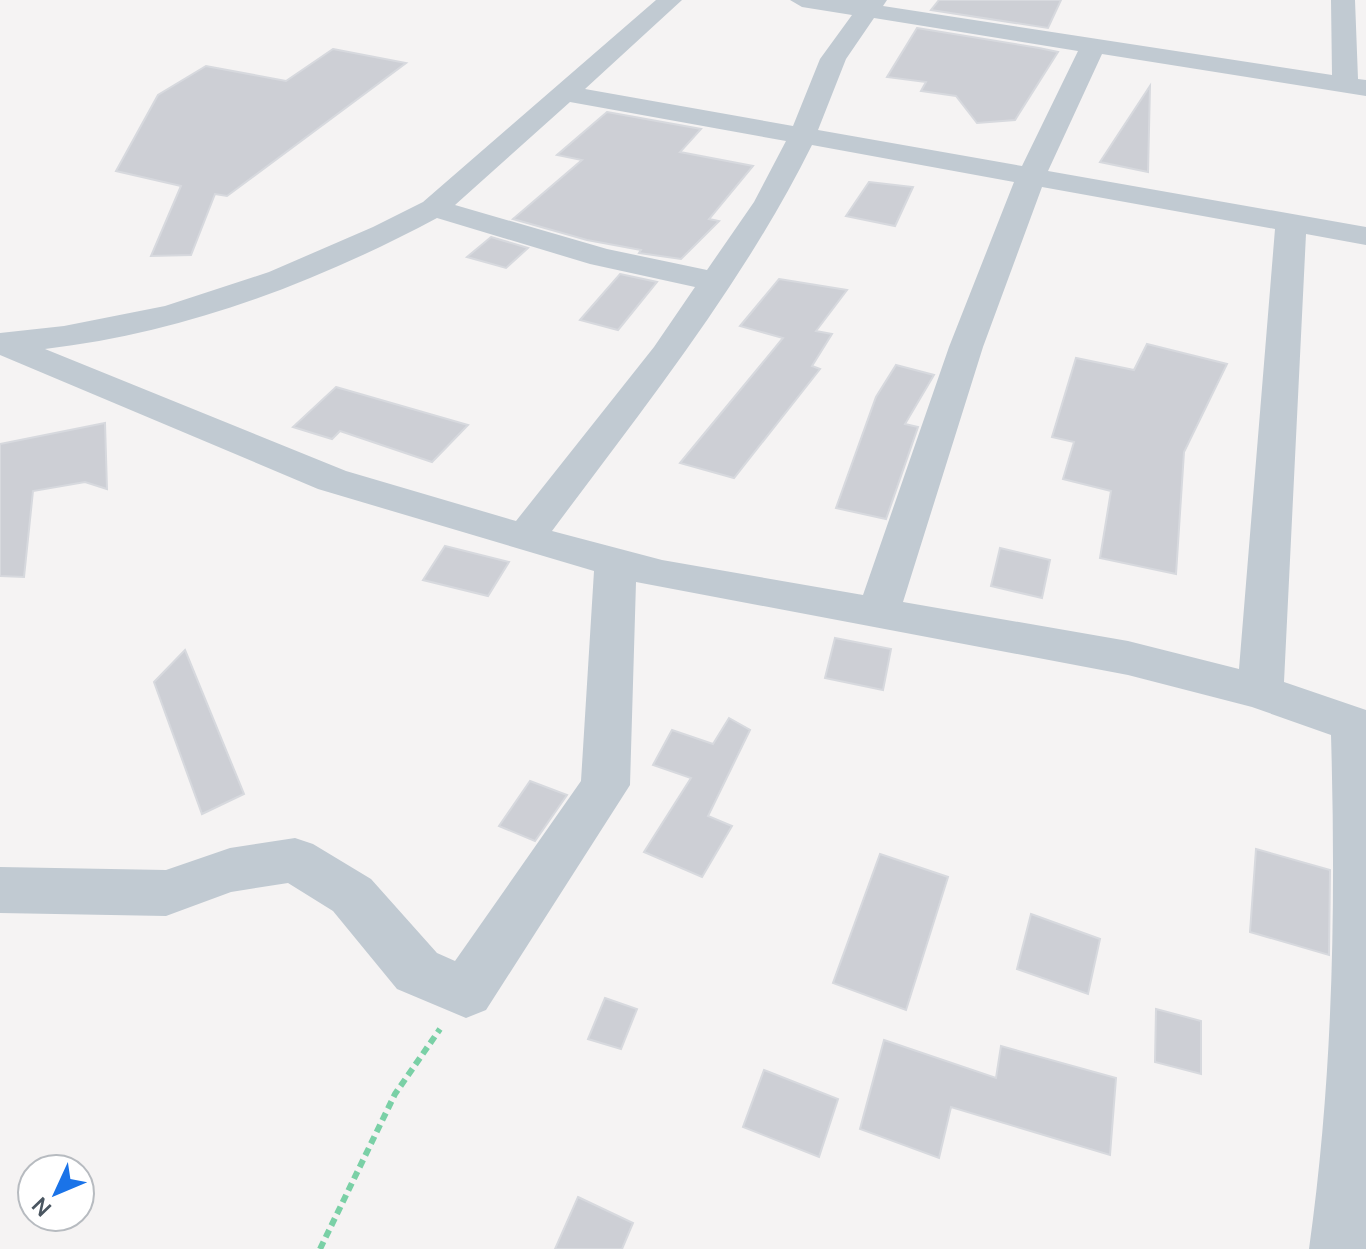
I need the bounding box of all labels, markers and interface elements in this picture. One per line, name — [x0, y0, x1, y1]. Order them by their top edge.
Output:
north arrow — [16, 1153, 96, 1233]
text: N — [25, 1191, 58, 1223]

